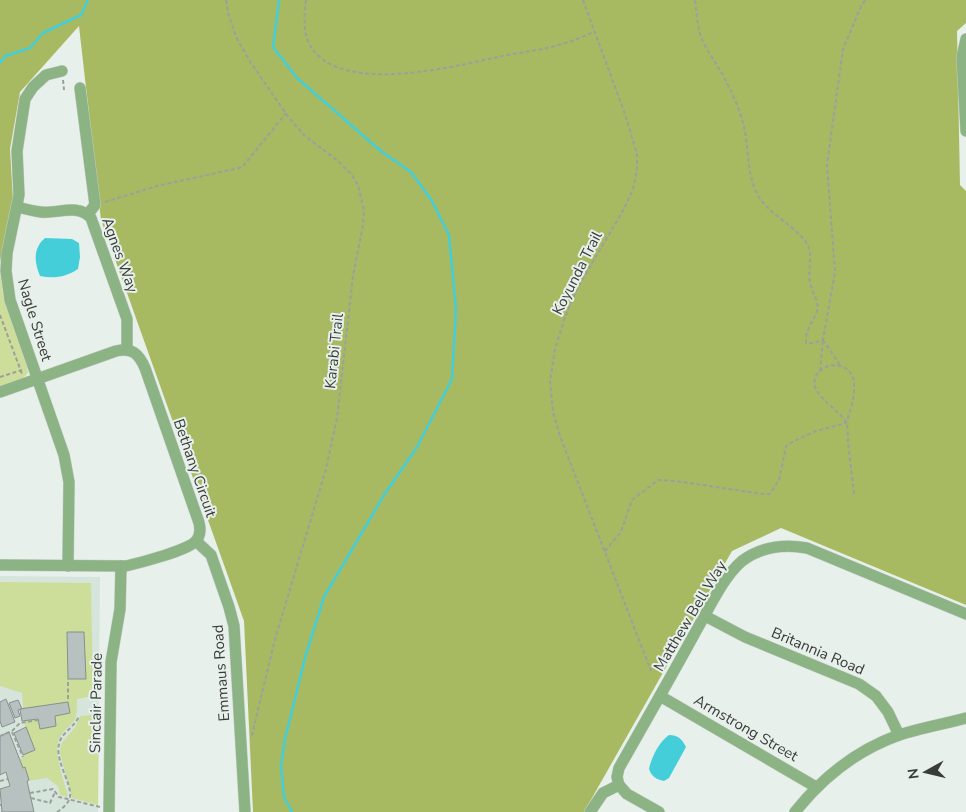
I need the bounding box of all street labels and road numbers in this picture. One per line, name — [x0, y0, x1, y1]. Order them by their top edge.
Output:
street label: Agnes Way — [97, 215, 143, 296]
street label: Koyunda Trail — [547, 227, 607, 318]
street label: Nagle Street — [13, 276, 57, 364]
street label: Karabi Trail — [320, 312, 348, 390]
street label: Bethany Circuit — [169, 416, 221, 521]
street label: Matthew Bell Way — [649, 557, 731, 675]
street label: Britannia Road — [768, 622, 868, 680]
street label: Emmaus Road — [208, 624, 234, 722]
street label: Sinclair Parade — [85, 653, 107, 753]
street label: Armstrong Street — [690, 690, 802, 766]

